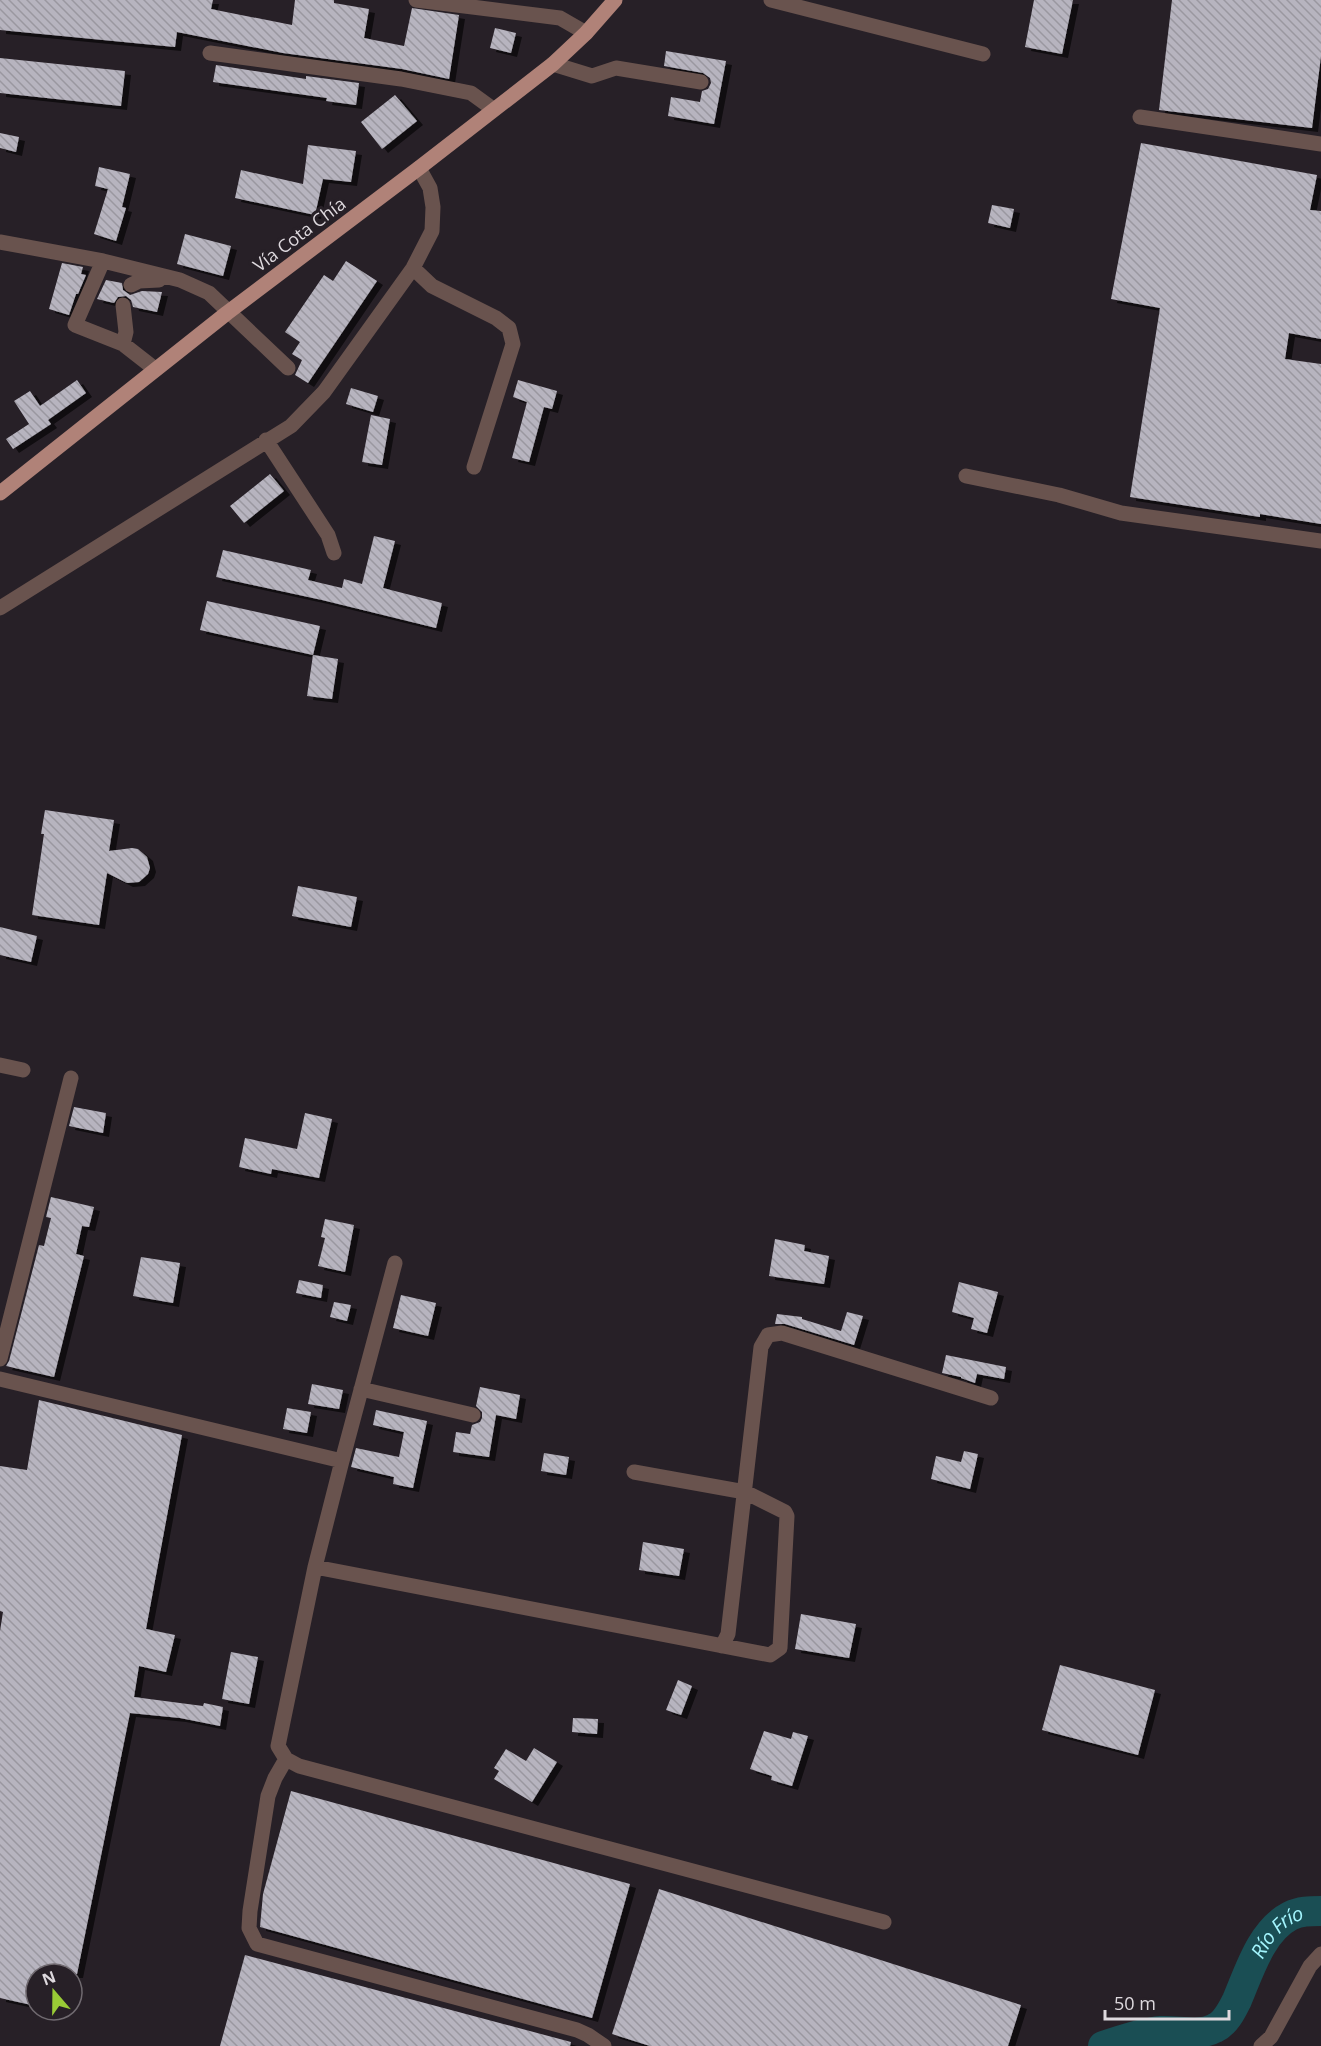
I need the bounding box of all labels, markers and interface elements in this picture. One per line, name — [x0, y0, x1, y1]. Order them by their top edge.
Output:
street label: Vía Cota Chía — [248, 191, 350, 277]
water label: Río Frío — [1244, 1899, 1306, 1963]
north arrow — [24, 1962, 84, 2022]
text: N — [39, 1965, 59, 1990]
scale bar — [1105, 1983, 1230, 2021]
text: 50 m — [1114, 1991, 1156, 2015]

